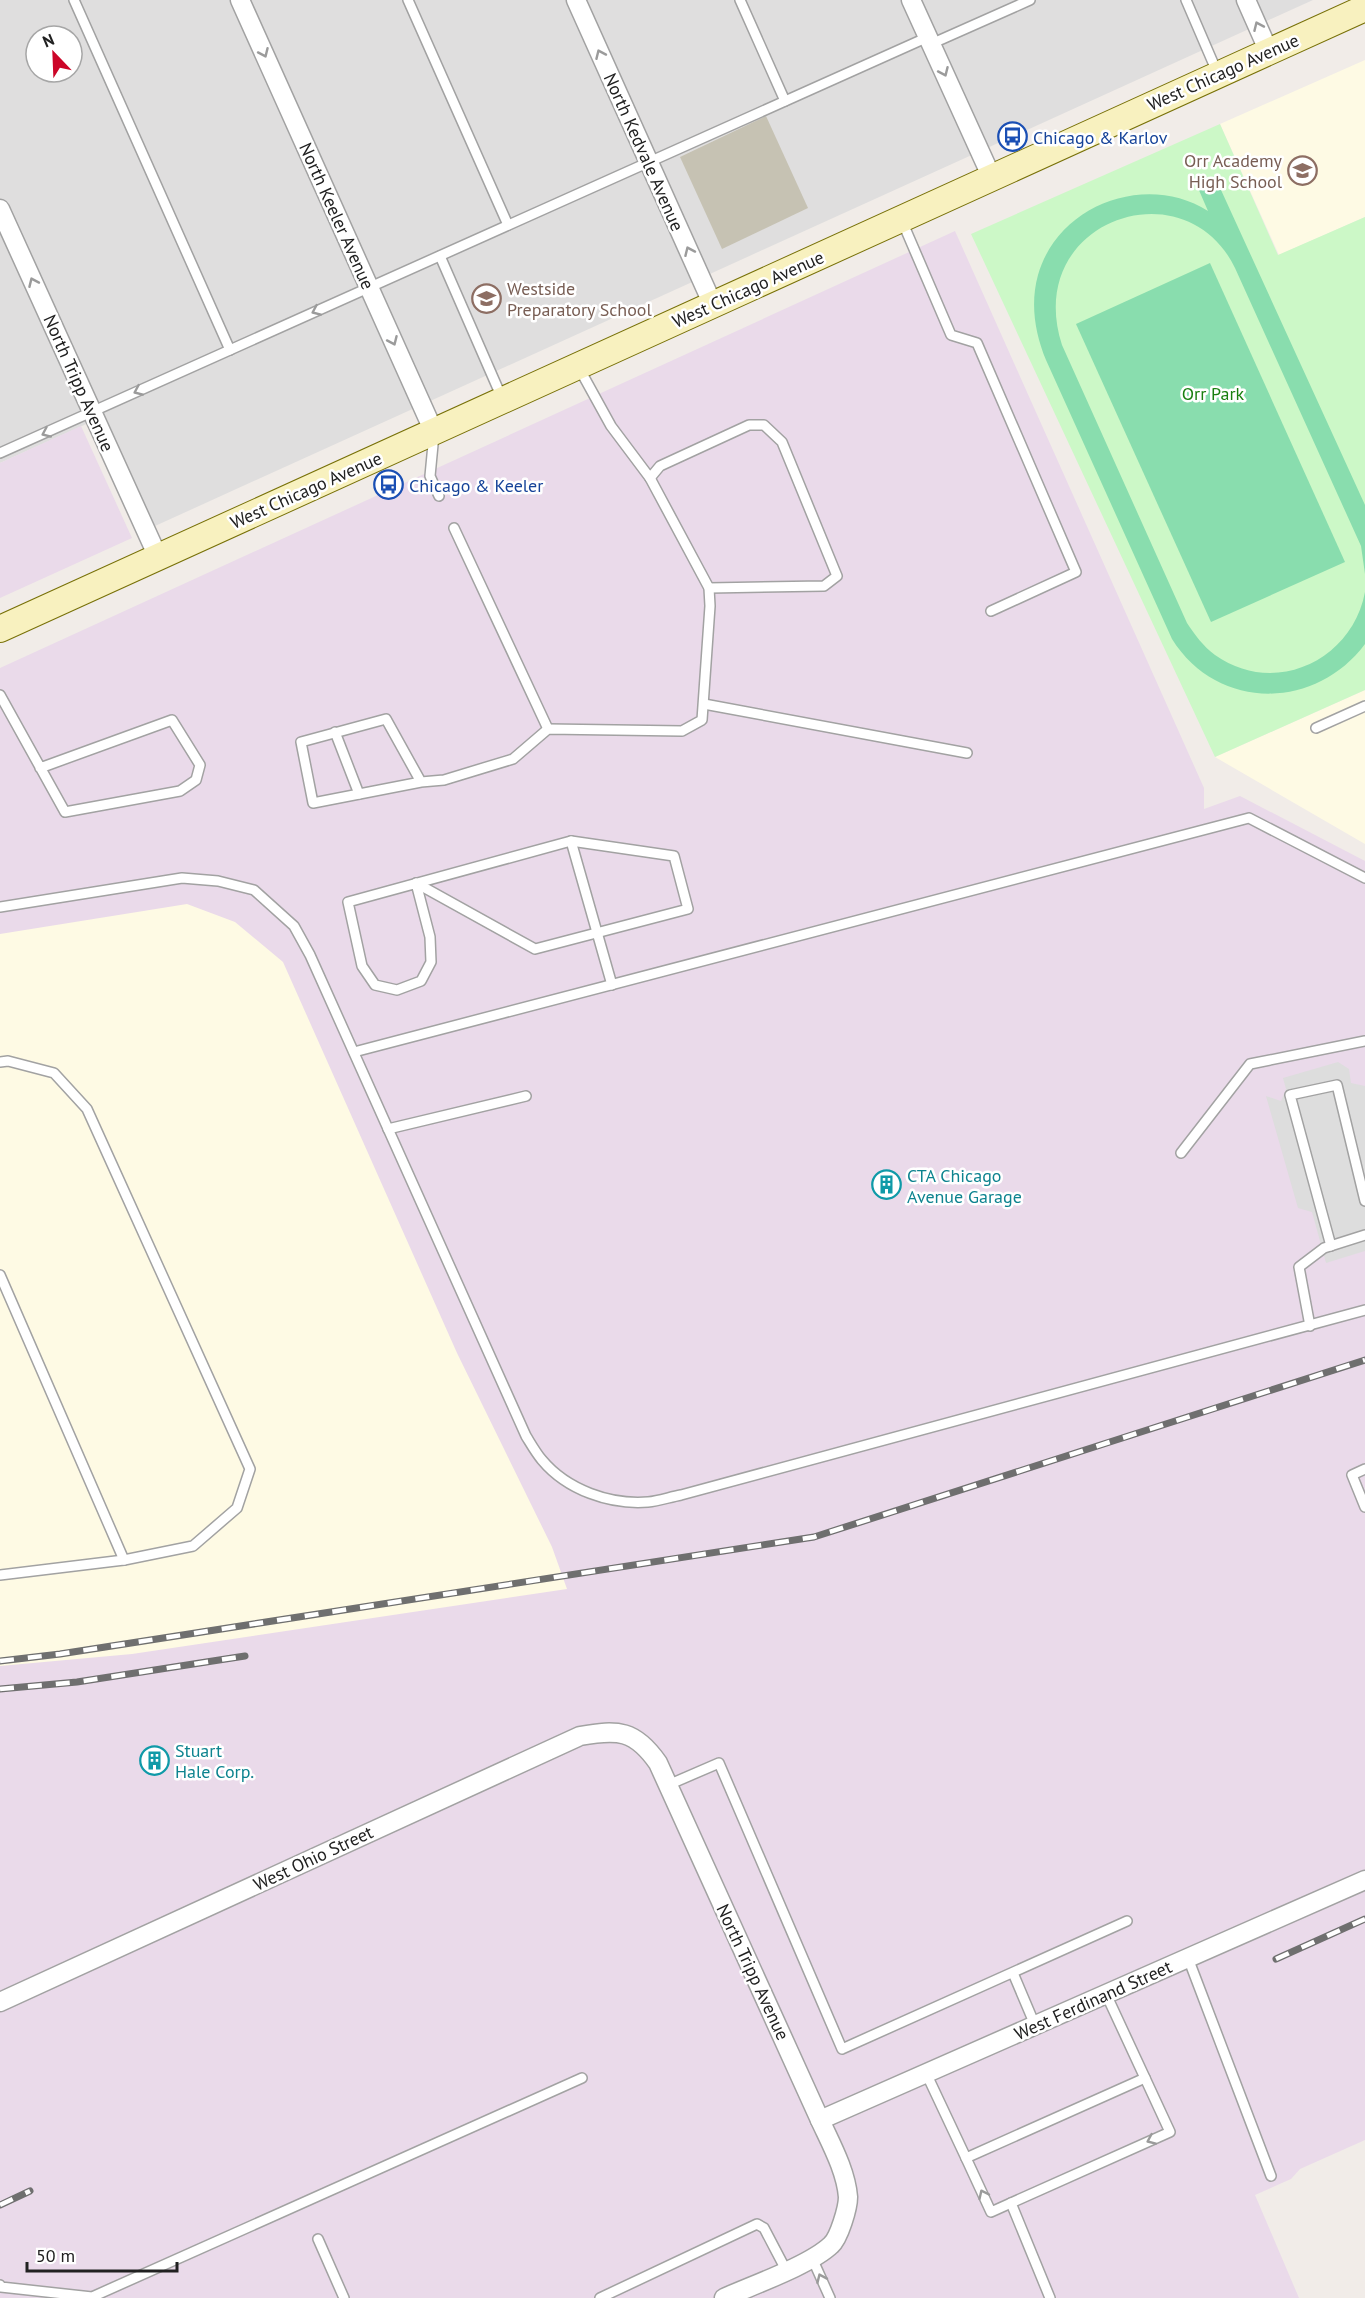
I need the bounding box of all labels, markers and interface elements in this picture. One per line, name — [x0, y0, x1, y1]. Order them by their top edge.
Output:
one-way arrow — [1253, 21, 1265, 32]
north arrow — [24, 24, 84, 84]
street label: West Chicago Avenue — [1144, 28, 1302, 116]
text: N — [39, 29, 57, 51]
one-way arrow — [257, 47, 269, 58]
one-way arrow — [595, 50, 607, 61]
one-way arrow — [937, 66, 949, 77]
street label: North Kedvale Avenue — [599, 69, 689, 235]
bus stop icon: Chicago & Karlov — [996, 121, 1028, 153]
place label: Chicago & Karlov — [1033, 126, 1168, 149]
street label: North Keeler Avenue — [294, 139, 380, 293]
place label: Orr Academy High School — [1184, 149, 1283, 193]
school or university icon: Orr Academy High School — [1287, 154, 1319, 186]
street label: West Chicago Avenue — [669, 245, 827, 333]
one-way arrow — [684, 247, 696, 258]
one-way arrow — [28, 277, 40, 288]
place label: Westside Preparatory School — [507, 277, 652, 321]
school or university icon: Westside Preparatory School — [470, 282, 502, 314]
one-way arrow — [311, 304, 322, 316]
street label: North Tripp Avenue — [38, 311, 120, 455]
one-way arrow — [386, 334, 398, 345]
park label: Orr Park — [1182, 382, 1245, 405]
one-way arrow — [133, 384, 144, 396]
one-way arrow — [41, 425, 52, 437]
street label: West Chicago Avenue — [227, 446, 385, 534]
bus stop icon: Chicago & Keeler — [372, 469, 404, 501]
place label: Chicago & Keeler — [409, 474, 543, 497]
place label: CTA Chicago Avenue Garage — [907, 1164, 1022, 1208]
building icon: CTA Chicago Avenue Garage — [870, 1169, 902, 1201]
place label: Stuart Hale Corp. — [175, 1739, 254, 1783]
building icon: Stuart Hale Corp. — [138, 1744, 170, 1776]
street label: West Ohio Street — [250, 1820, 376, 1896]
street label: North Tripp Avenue — [711, 1900, 795, 2044]
street label: West Ferdinand Street — [1011, 1955, 1175, 2045]
one-way arrow — [1146, 2133, 1157, 2145]
one-way arrow — [978, 2190, 990, 2201]
scale bar — [27, 2235, 177, 2273]
text: 50 m — [36, 2244, 75, 2267]
one-way arrow — [817, 2273, 829, 2284]

